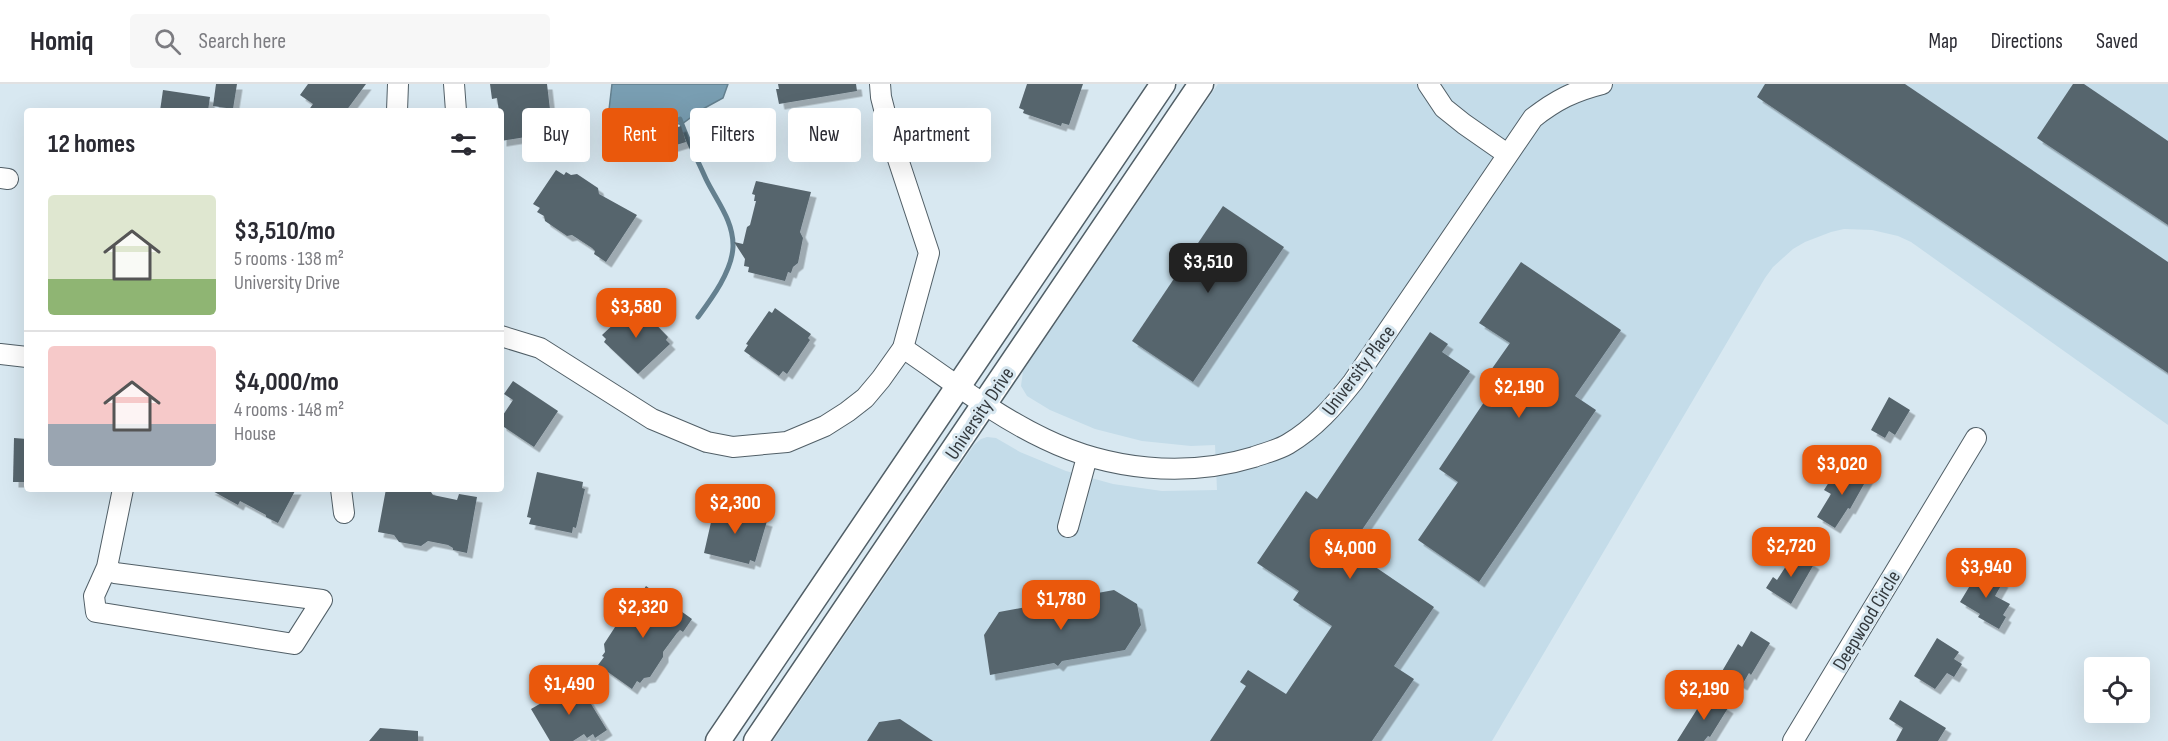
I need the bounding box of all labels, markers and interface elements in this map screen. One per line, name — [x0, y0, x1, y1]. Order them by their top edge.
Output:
search box — [130, 14, 550, 68]
text: Homiq — [30, 25, 94, 58]
icon: search — [151, 25, 184, 58]
text: Search here — [199, 28, 286, 55]
text: Map — [1928, 29, 1958, 54]
text: Directions — [1991, 29, 2063, 54]
text: Saved — [2096, 29, 2138, 54]
chip: Buy — [522, 108, 590, 162]
chip: Rent — [602, 108, 678, 162]
chip: Filters — [690, 108, 776, 162]
chip: New — [788, 108, 861, 162]
chip: Apartment — [873, 108, 991, 162]
icon: filters — [447, 128, 480, 161]
text: 12 homes — [48, 129, 135, 160]
text: $3,510/mo — [234, 216, 335, 247]
icon: home — [96, 219, 168, 291]
pin: $3,510 — [1159, 243, 1257, 294]
text: 5 rooms · 138 m² — [234, 247, 344, 271]
text: $3,510 — [1183, 250, 1233, 274]
text: University Drive — [234, 271, 340, 295]
pin: $3,580 — [587, 288, 685, 339]
text: $3,580 — [610, 295, 662, 319]
street label: University Place — [1317, 321, 1401, 421]
street label: University Drive — [940, 363, 1019, 464]
text: $4,000/mo — [234, 367, 339, 398]
pin: $2,190 — [1470, 368, 1568, 419]
icon: home — [96, 370, 168, 442]
text: $2,190 — [1494, 375, 1544, 399]
text: 4 rooms · 148 m² — [234, 398, 344, 422]
text: House — [234, 422, 276, 446]
pin: $3,020 — [1793, 445, 1891, 496]
text: $3,020 — [1816, 452, 1868, 476]
pin: $2,300 — [686, 484, 784, 535]
text: $2,300 — [709, 491, 761, 515]
pin: $2,720 — [1742, 527, 1840, 578]
pin: $4,000 — [1301, 529, 1399, 580]
text: $2,720 — [1766, 534, 1816, 558]
text: $4,000 — [1324, 536, 1376, 560]
pin: $3,940 — [1937, 548, 2035, 599]
text: $3,940 — [1960, 555, 2012, 579]
street label: Deepwood Circle — [1828, 566, 1906, 675]
pin: $1,780 — [1012, 580, 1110, 631]
text: $1,780 — [1036, 587, 1086, 611]
pin: $2,320 — [594, 588, 692, 639]
text: $2,320 — [618, 595, 668, 619]
map controls — [2084, 657, 2150, 723]
button: locate — [2084, 657, 2150, 723]
pin: $1,490 — [520, 665, 618, 716]
pin: $2,190 — [1655, 670, 1753, 721]
text: $1,490 — [543, 672, 595, 696]
text: $2,190 — [1679, 677, 1729, 701]

